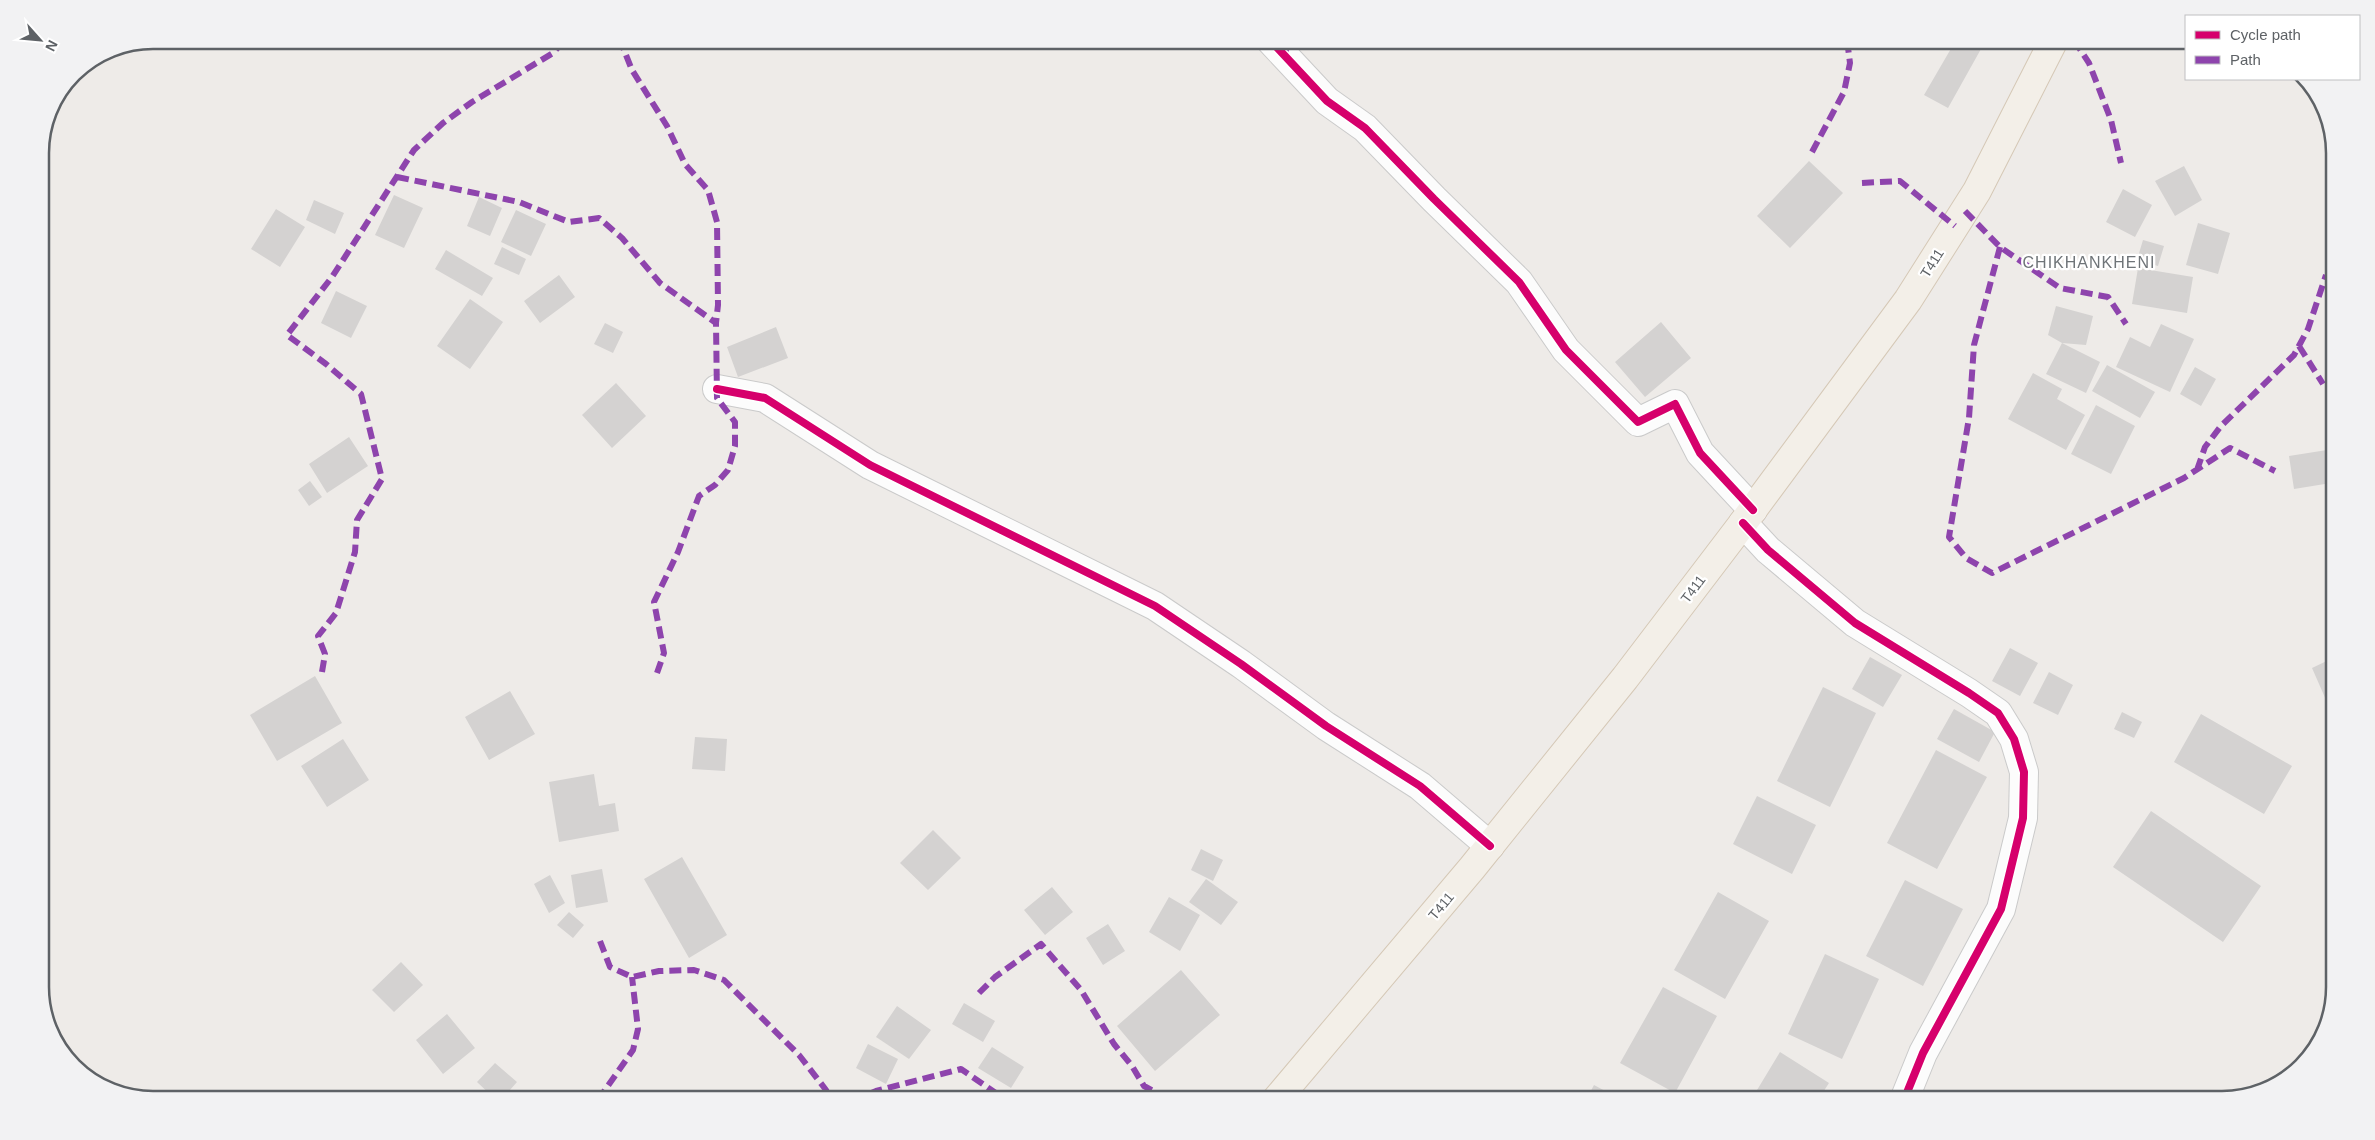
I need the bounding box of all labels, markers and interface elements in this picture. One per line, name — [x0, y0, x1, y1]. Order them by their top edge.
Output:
north arrow — [15, 15, 65, 65]
legend — [2185, 15, 2360, 80]
text: Cycle path — [2230, 26, 2301, 43]
text: N — [42, 38, 61, 54]
text: Path — [2230, 51, 2261, 68]
street label: T411 — [1917, 245, 1947, 280]
district label: CHIKHANKHENI — [2023, 254, 2155, 271]
street label: T411 — [1677, 572, 1709, 606]
street label: T411 — [1425, 889, 1457, 923]

